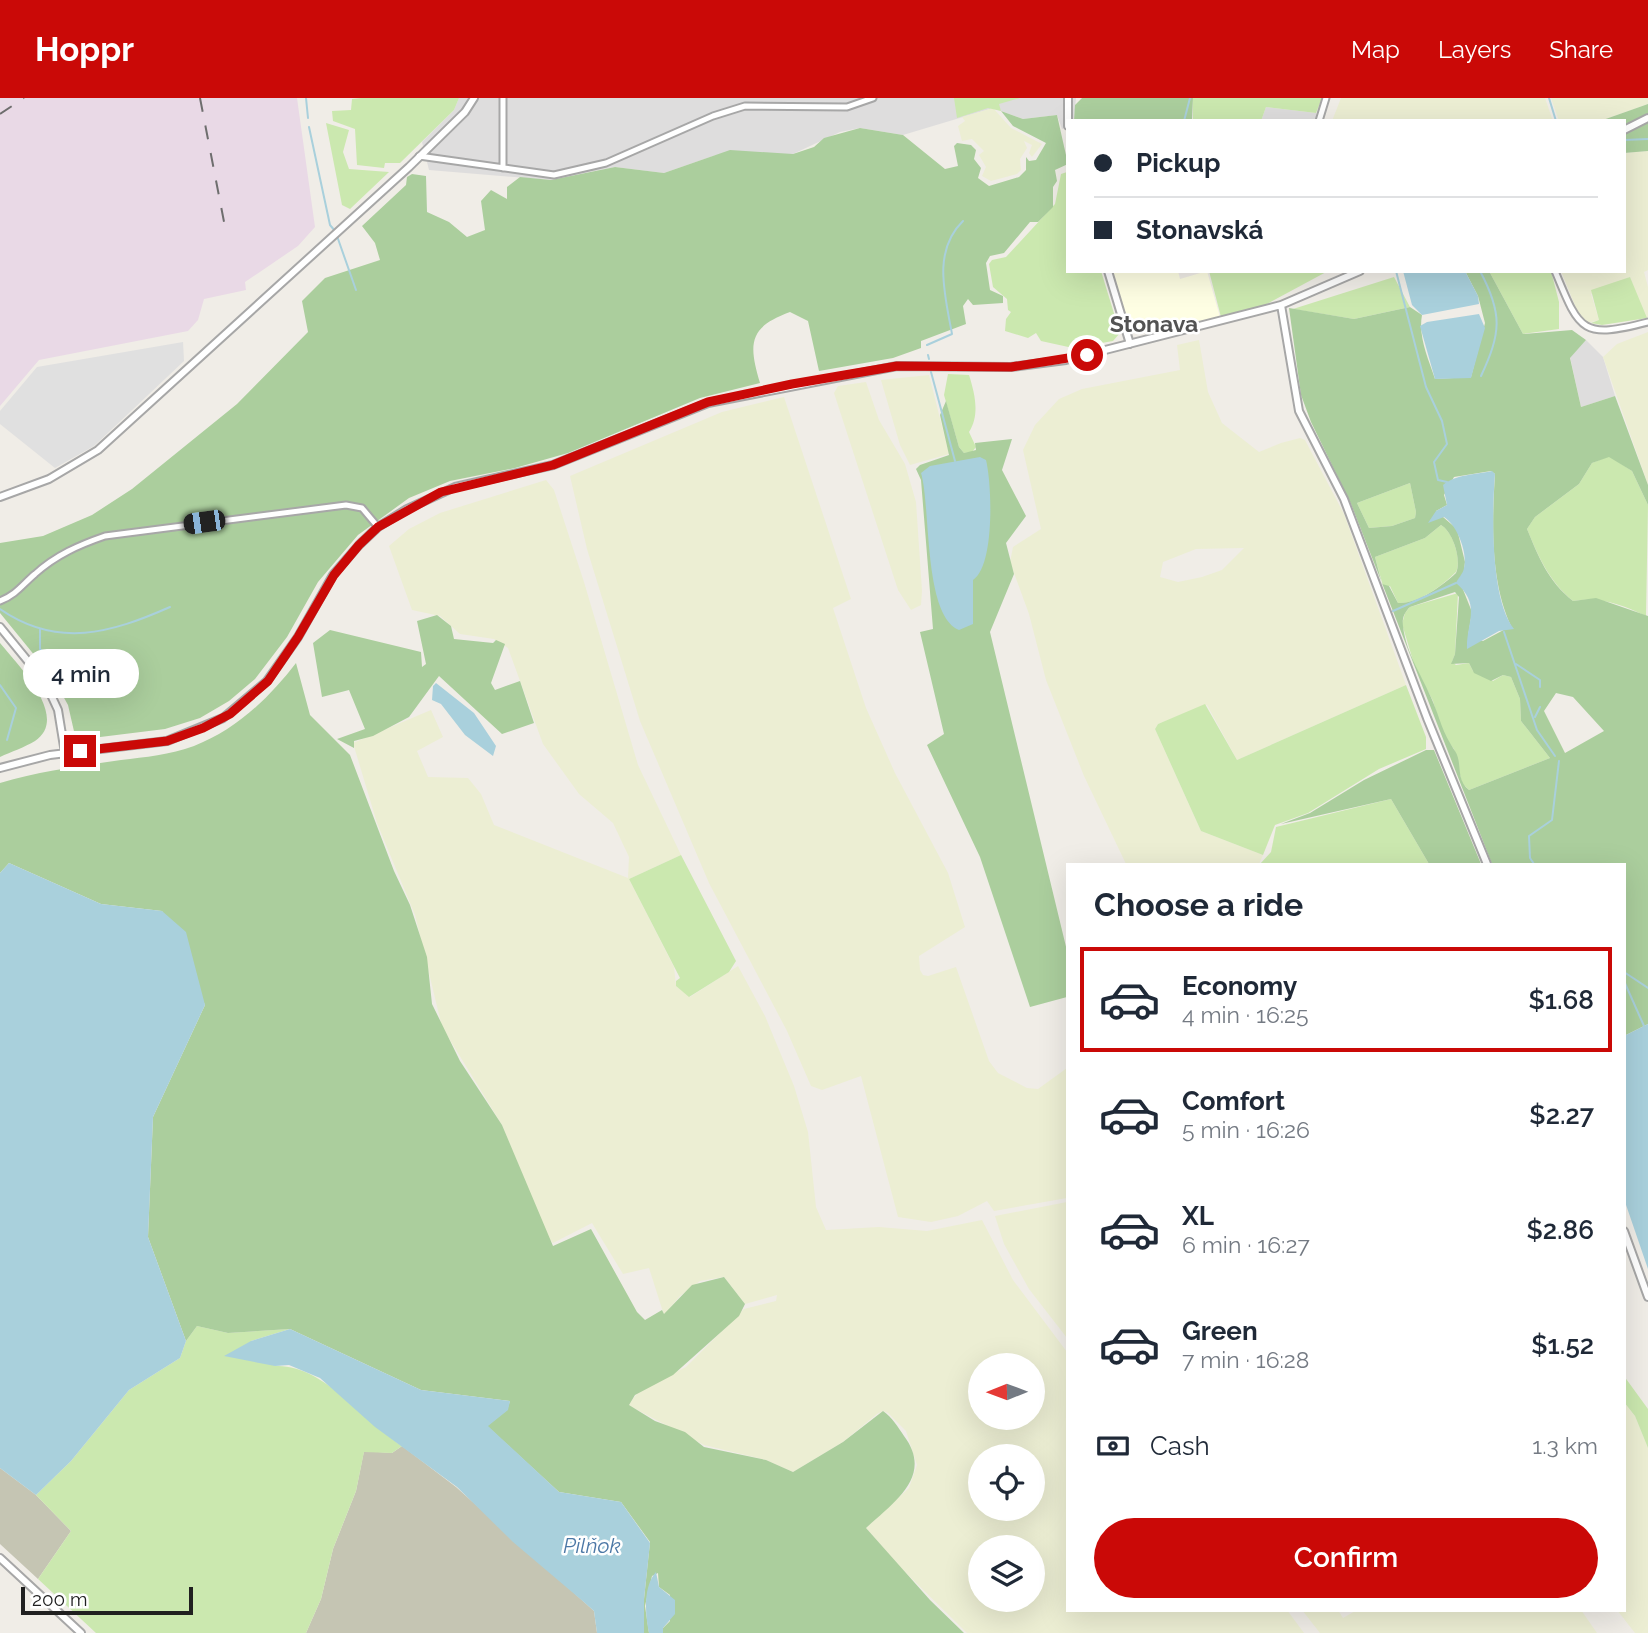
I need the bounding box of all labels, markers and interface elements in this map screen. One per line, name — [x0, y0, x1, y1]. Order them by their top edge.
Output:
text: Hoppr — [35, 30, 134, 69]
text: Map — [1351, 35, 1400, 64]
text: Layers — [1438, 35, 1511, 64]
text: Share — [1549, 35, 1613, 64]
text: Pickup — [1136, 148, 1221, 178]
text: Stonavská — [1136, 215, 1263, 245]
district label: Stonava — [1110, 310, 1198, 337]
route start — [1071, 339, 1103, 371]
car — [182, 509, 227, 535]
callout: 4 min — [22, 650, 138, 698]
text: 4 min — [51, 660, 111, 687]
route end — [64, 735, 96, 767]
text: Choose a ride — [1094, 886, 1303, 923]
icon: car — [1098, 968, 1161, 1031]
text: Economy — [1182, 971, 1297, 1001]
text: $1.68 — [1528, 985, 1594, 1015]
text: 4 min · 16:25 — [1182, 1001, 1309, 1028]
icon: car — [1098, 1083, 1161, 1146]
text: Comfort — [1182, 1086, 1285, 1116]
text: $2.27 — [1529, 1100, 1594, 1130]
text: 5 min · 16:26 — [1182, 1116, 1310, 1143]
icon: car — [1098, 1198, 1161, 1261]
text: XL — [1182, 1201, 1214, 1231]
text: $2.86 — [1526, 1215, 1594, 1245]
text: 6 min · 16:27 — [1182, 1231, 1310, 1258]
icon: car — [1098, 1313, 1161, 1376]
text: Green — [1182, 1316, 1258, 1346]
text: $1.52 — [1531, 1330, 1594, 1360]
text: 7 min · 16:28 — [1182, 1346, 1309, 1373]
north arrow — [968, 1353, 1045, 1430]
map controls — [968, 1353, 1045, 1612]
icon: cash — [1094, 1427, 1132, 1465]
text: Cash — [1150, 1431, 1210, 1461]
text: 1.3 km — [1532, 1432, 1598, 1459]
button: locate — [968, 1444, 1045, 1521]
button: Confirm — [1094, 1518, 1598, 1598]
water label: Pilňok — [563, 1533, 621, 1558]
button: layers — [968, 1535, 1045, 1612]
scale bar — [21, 1584, 192, 1616]
text: 200 m — [32, 1588, 87, 1610]

